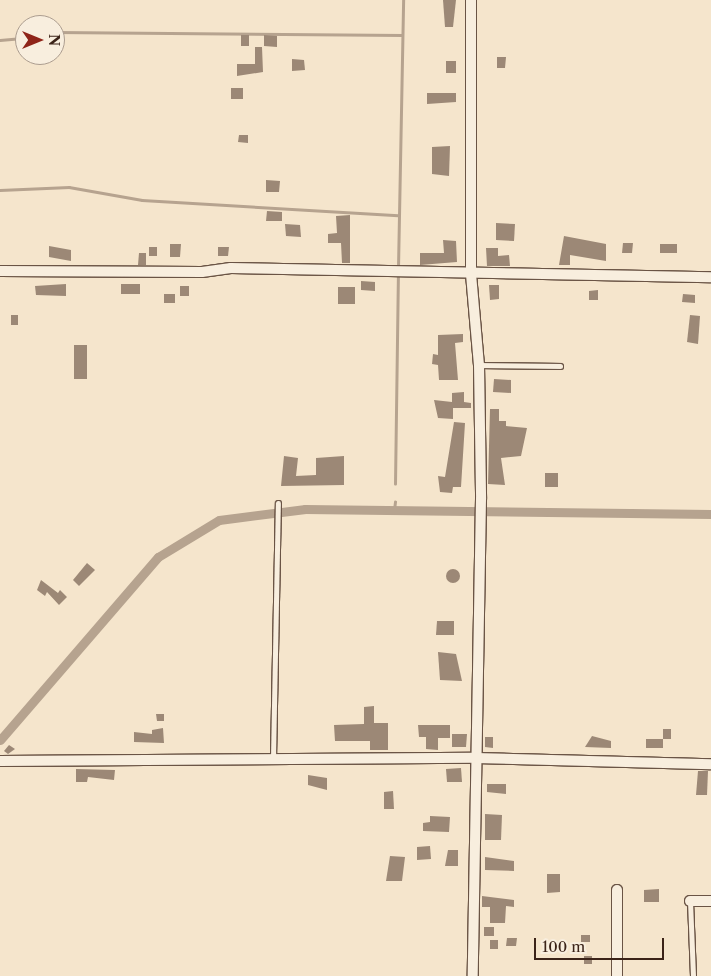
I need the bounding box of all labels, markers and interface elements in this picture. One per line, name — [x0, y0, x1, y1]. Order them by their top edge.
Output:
north arrow — [15, 15, 65, 65]
text: N — [45, 34, 63, 46]
scale bar — [536, 928, 666, 960]
text: 100 m — [542, 937, 585, 956]

